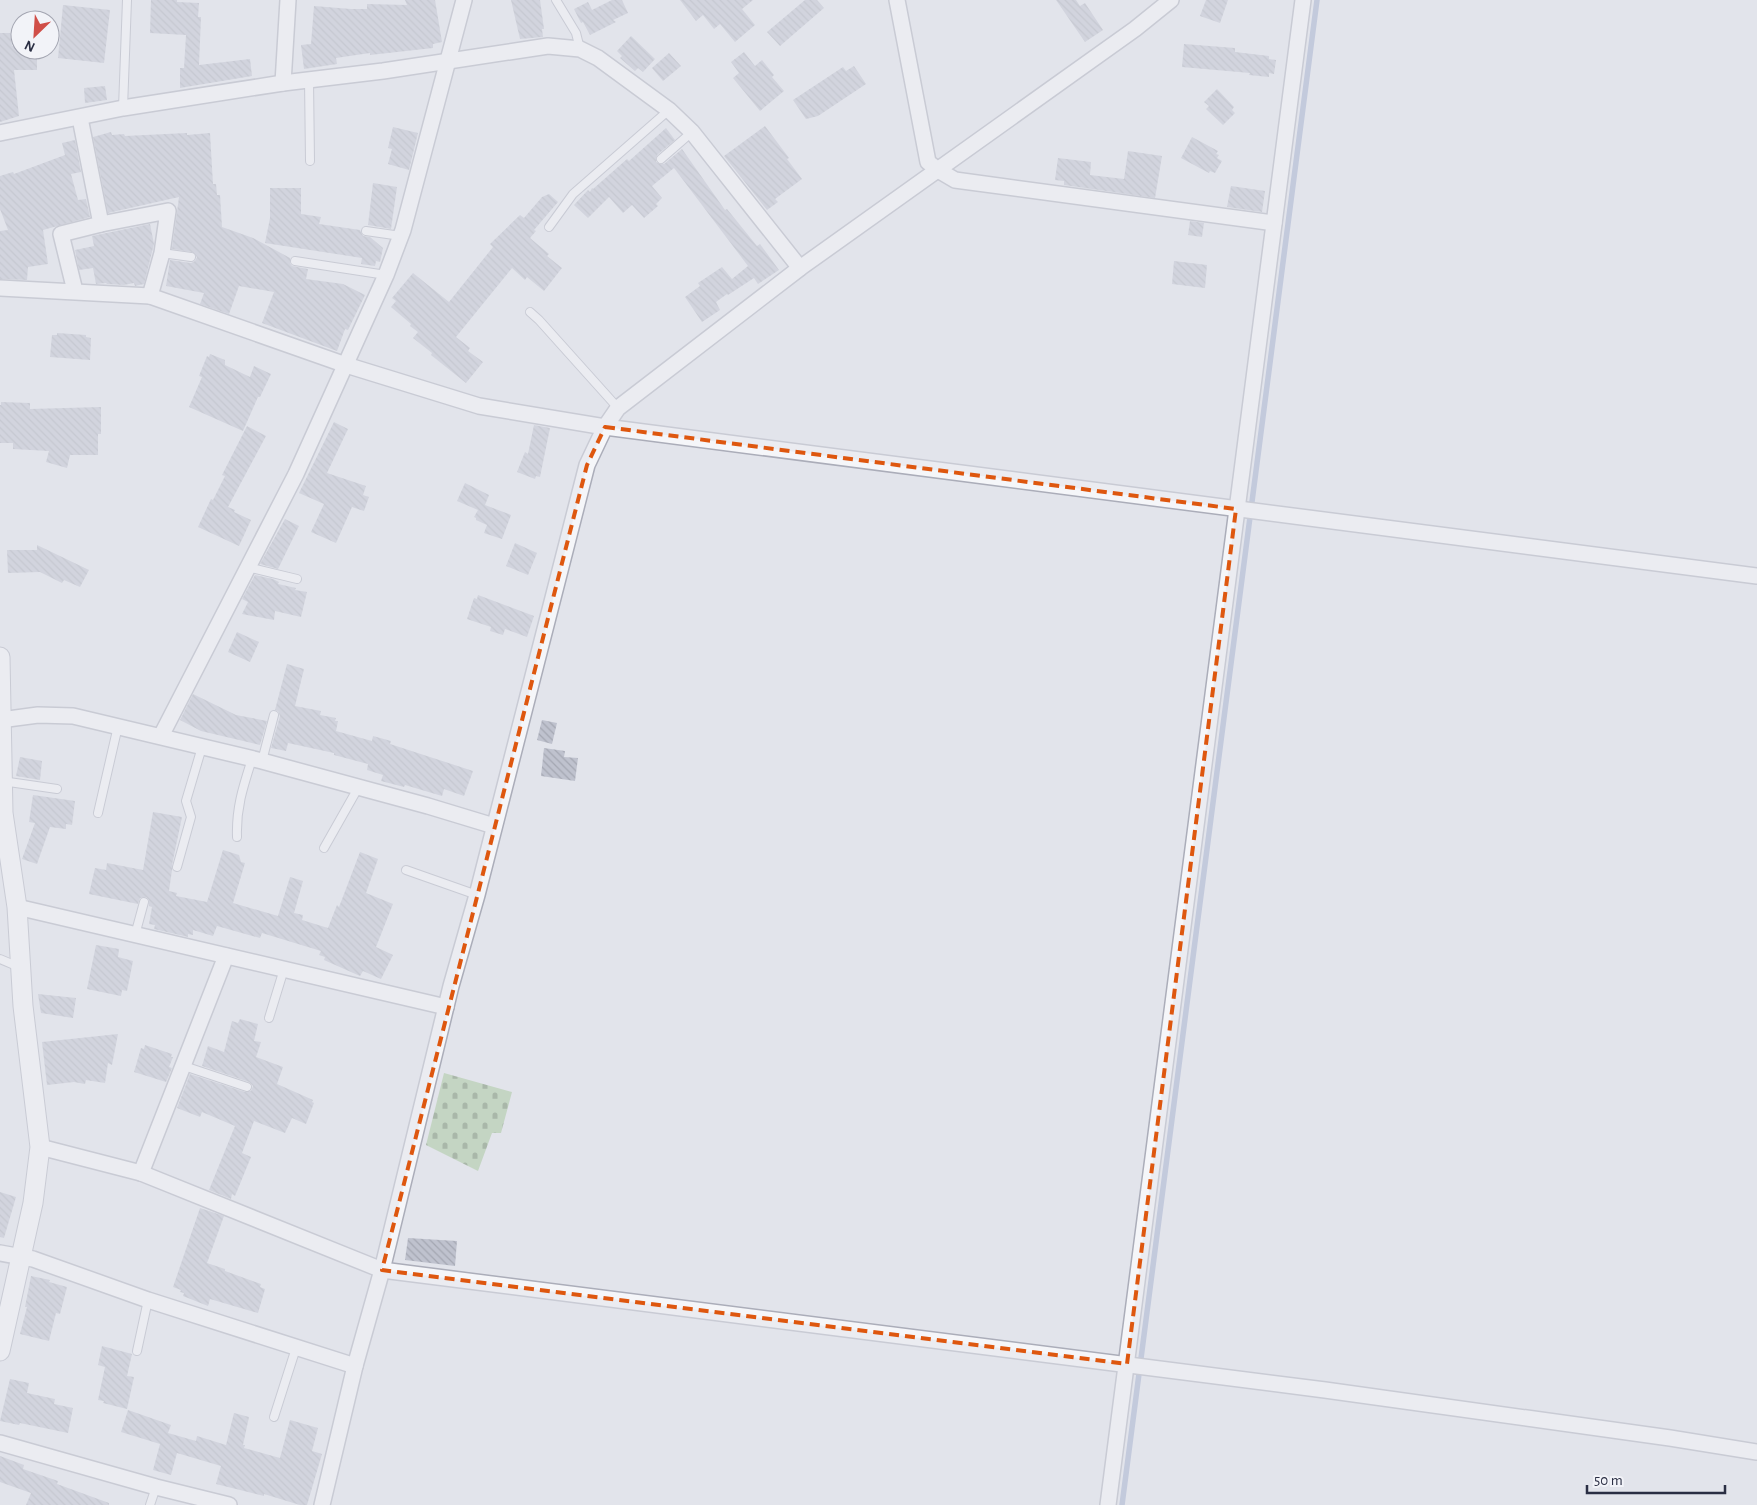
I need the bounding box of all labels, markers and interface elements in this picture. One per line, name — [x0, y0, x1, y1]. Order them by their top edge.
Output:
north arrow — [10, 10, 60, 60]
text: N — [23, 37, 37, 54]
scale bar — [1587, 1462, 1724, 1494]
text: 50 m — [1594, 1473, 1623, 1488]

